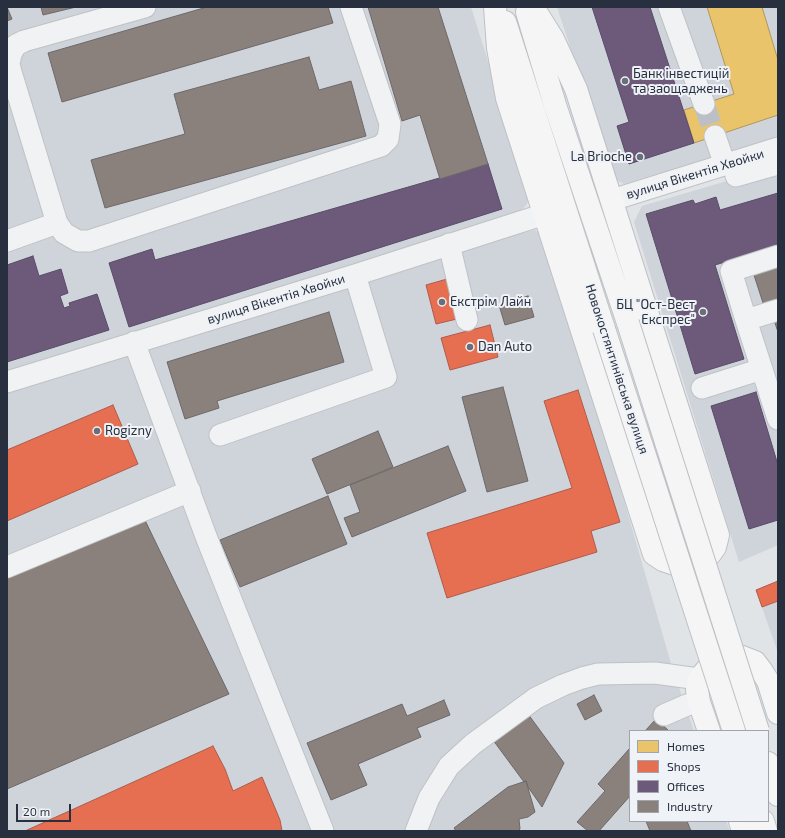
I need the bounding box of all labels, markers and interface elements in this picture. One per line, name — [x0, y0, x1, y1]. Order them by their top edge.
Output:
place label: Банк інвестицій та заощаджень — [633, 66, 729, 97]
marker: Банк інвестицій та заощаджень — [620, 76, 630, 86]
street label: вулиця Вікентія Хвойки — [624, 146, 766, 202]
place label: La Brioche — [571, 149, 632, 165]
marker: La Brioche — [635, 152, 645, 162]
street label: вулиця Вікентія Хвойки — [205, 271, 347, 327]
street label: Новокостянтинівська вулиця — [582, 282, 652, 456]
place label: Екстрім Лайн — [450, 294, 531, 310]
marker: Екстрім Лайн — [437, 297, 447, 307]
place label: БЦ "Ост-Вест Експрес" — [616, 297, 695, 328]
marker: БЦ "Ост-Вест Експрес" — [698, 307, 708, 317]
place label: Dan Auto — [478, 339, 532, 355]
marker: Dan Auto — [465, 342, 475, 352]
place label: Rogizny — [105, 423, 152, 439]
marker: Rogizny — [92, 426, 102, 436]
legend — [629, 730, 769, 822]
text: Homes — [667, 739, 705, 753]
text: Shops — [667, 759, 701, 773]
text: Offices — [667, 779, 704, 793]
scale bar — [18, 796, 73, 822]
text: Industry — [667, 799, 713, 813]
text: 20 m — [23, 804, 50, 818]

